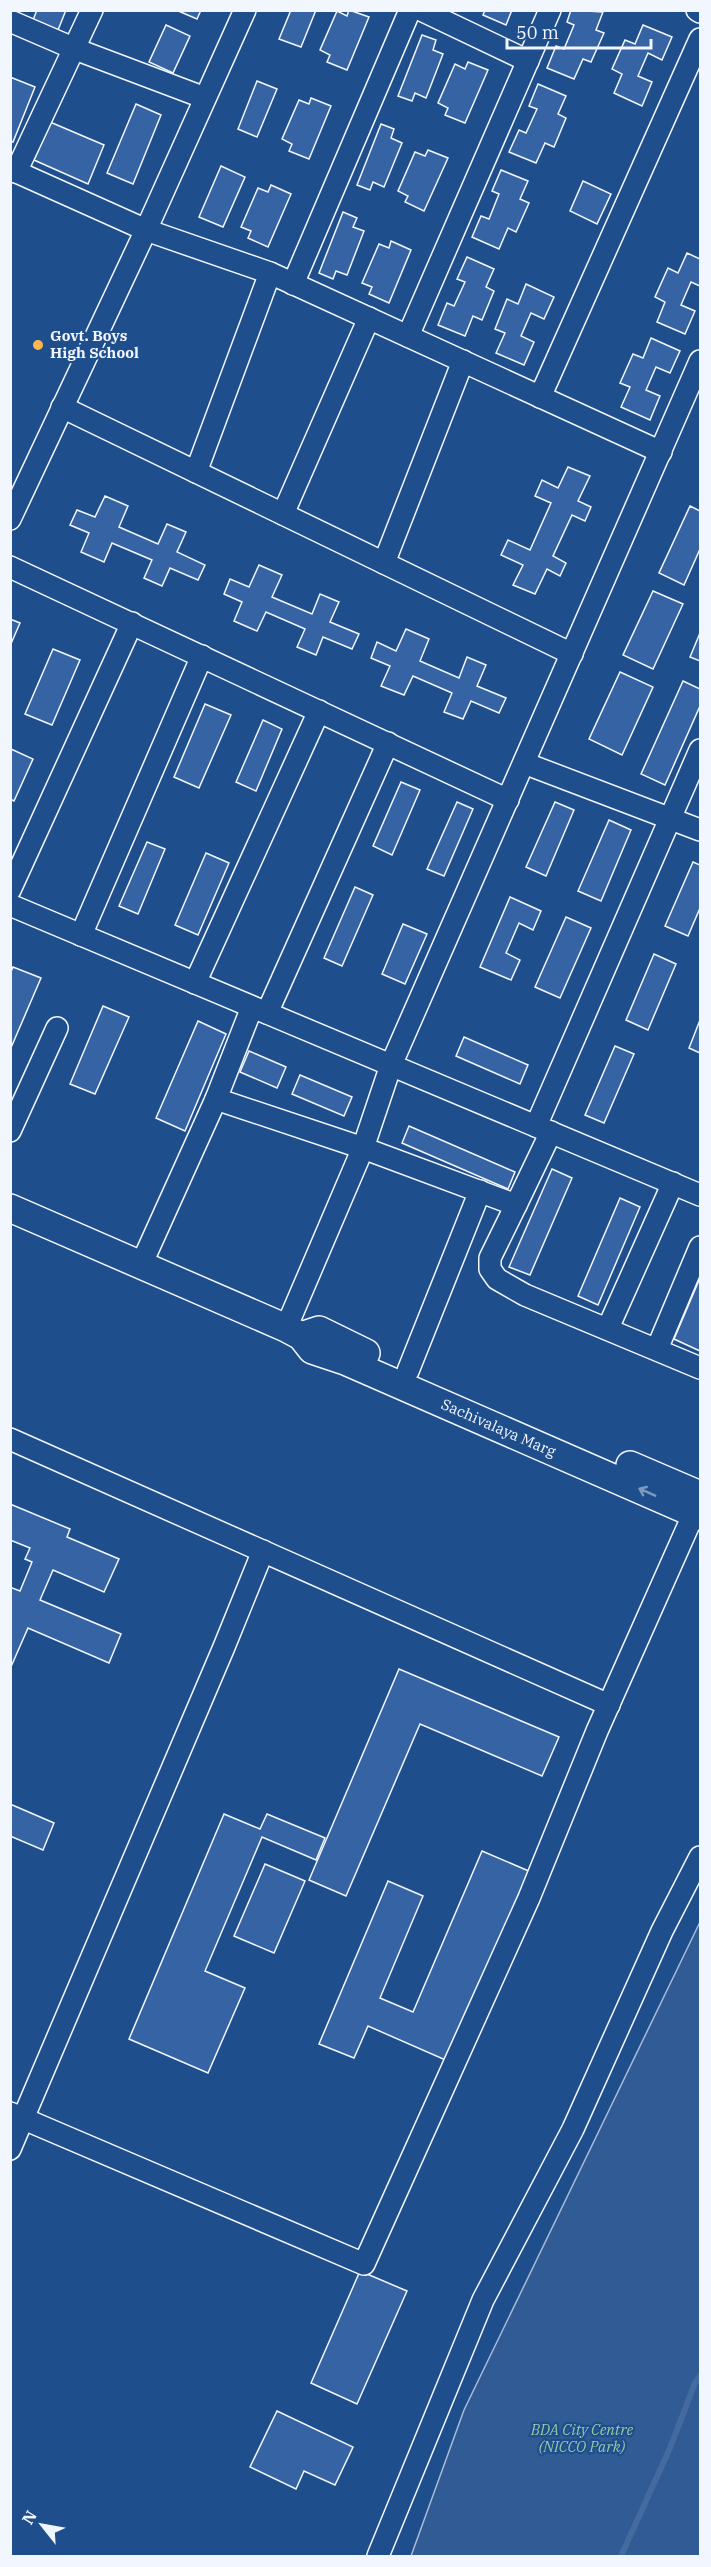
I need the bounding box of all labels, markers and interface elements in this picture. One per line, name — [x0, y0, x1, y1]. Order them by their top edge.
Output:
scale bar — [507, 12, 651, 50]
text: 50 m — [516, 21, 559, 44]
place label: Govt. Boys High School — [50, 326, 139, 362]
marker: Govt. Boys High School — [31, 338, 45, 352]
street label: Sachivalaya Marg — [438, 1394, 559, 1461]
one-way arrow — [638, 1486, 656, 1498]
park label: BDA City Centre (NICCO Park) — [530, 2420, 634, 2456]
north arrow — [12, 2495, 72, 2555]
text: N — [17, 2507, 41, 2528]

